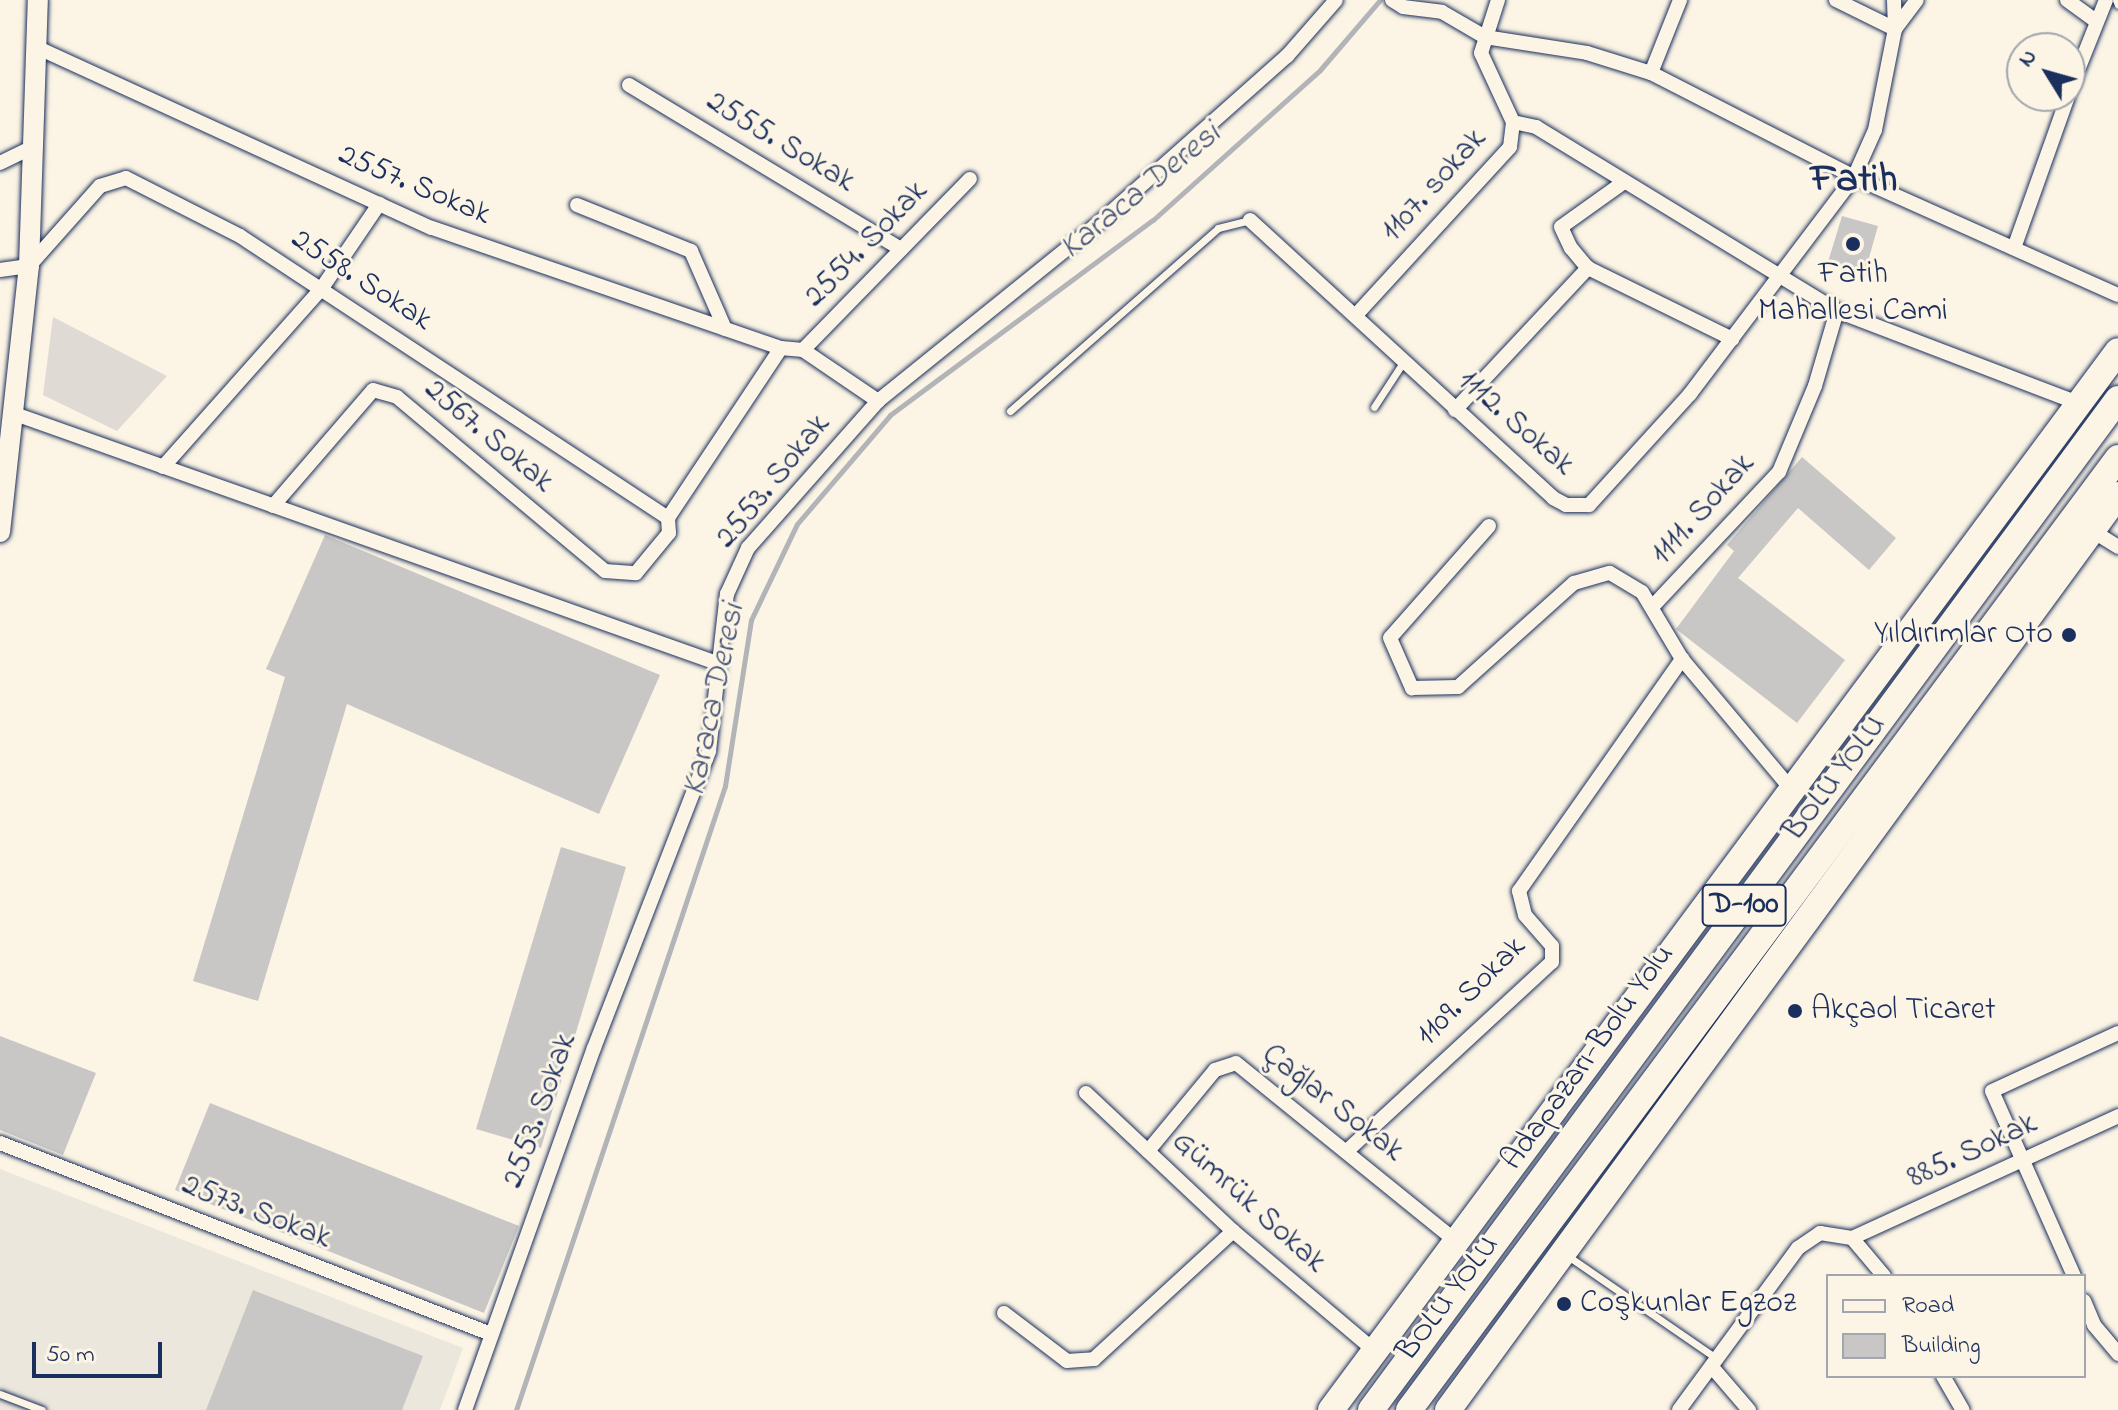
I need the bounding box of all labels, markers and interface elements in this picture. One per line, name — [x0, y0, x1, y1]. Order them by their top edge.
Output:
north arrow — [2006, 32, 2086, 112]
text: N — [2011, 43, 2046, 74]
street label: 2555. Sokak — [699, 84, 861, 202]
water label: Karaca Deresi — [1052, 115, 1230, 269]
street label: 1107. sokak — [1374, 121, 1496, 251]
street label: 2557. Sokak — [332, 137, 496, 235]
district label: Fatih — [1810, 157, 1898, 205]
street label: 2554. Sokak — [797, 173, 937, 317]
street label: 2558. Sokak — [283, 221, 439, 341]
marker: Fatih Mahallesi Cami — [1844, 235, 1862, 253]
place label: Fatih Mahallesi Cami — [1758, 257, 1948, 332]
street label: 1112. Sokak — [1449, 363, 1581, 485]
street label: 2567. Sokak — [415, 372, 561, 502]
street label: 2553. Sokak — [708, 407, 840, 557]
street label: 1111. Sokak — [1644, 446, 1764, 574]
water label: Karaca Deresi — [675, 600, 755, 800]
place label: Yıldırımlar Oto — [1874, 616, 2053, 654]
marker: Yıldırımlar Oto — [2060, 626, 2078, 644]
street label: BOLU YOLU — [1776, 708, 1896, 850]
road number: D-100 — [1700, 879, 1788, 931]
street label: 1109. Sokak — [1409, 929, 1535, 1055]
street label: Adapazarı-Bolu Yolu — [1494, 938, 1684, 1178]
place label: Akçaol Ticaret — [1811, 992, 1996, 1030]
marker: Akçaol Ticaret — [1786, 1002, 1804, 1020]
street label: 2553. Sokak — [495, 1028, 587, 1194]
street label: Çağlar Sokak — [1253, 1037, 1411, 1171]
street label: 885. Sokak — [1902, 1105, 2044, 1199]
street label: Gümrük Sokak — [1163, 1124, 1333, 1282]
street label: 2573. Sokak — [176, 1167, 336, 1259]
street label: BOLU YOLU — [1389, 1228, 1509, 1370]
legend — [1826, 1274, 2086, 1378]
place label: Coşkunlar Egzoz — [1580, 1285, 1796, 1323]
text: Road — [1902, 1289, 1954, 1324]
marker: Coşkunlar Egzoz — [1555, 1295, 1573, 1313]
scale bar — [36, 1326, 166, 1376]
text: Building — [1902, 1329, 1981, 1364]
text: 50 m — [46, 1338, 95, 1373]

